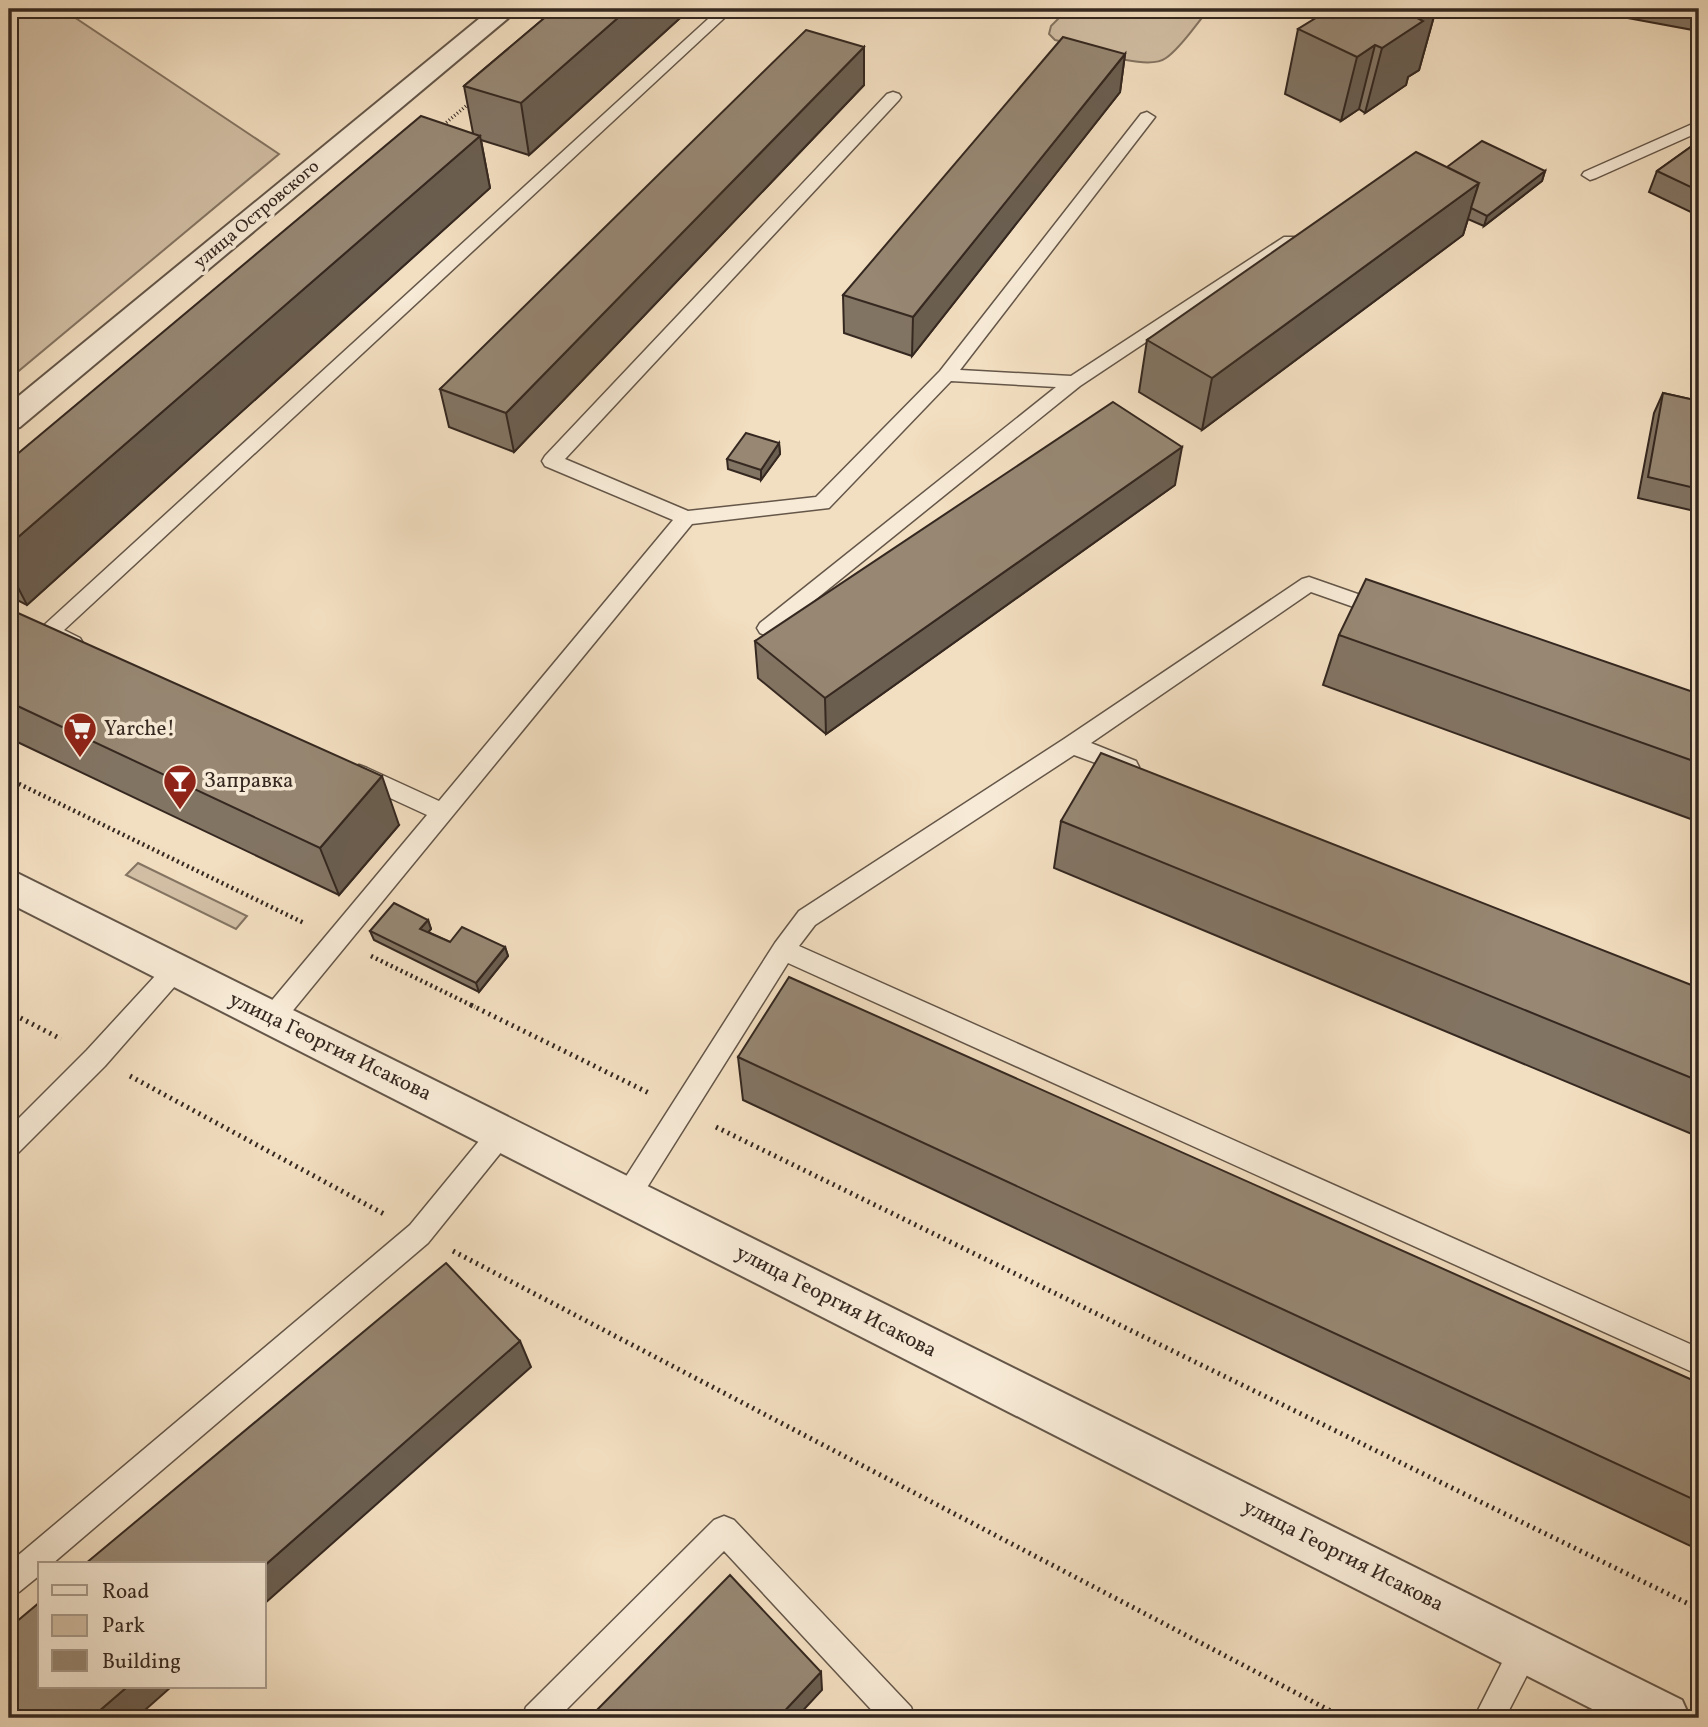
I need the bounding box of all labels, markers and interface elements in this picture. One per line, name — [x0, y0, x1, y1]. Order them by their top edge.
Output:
street label: улица Островского — [189, 155, 325, 275]
supermarket icon: Yarche! — [61, 710, 99, 759]
place label: Yarche! — [104, 715, 175, 744]
bar icon: Заправка — [161, 762, 199, 811]
place label: Заправка — [204, 767, 293, 796]
street label: улица Георгия Исакова — [224, 985, 436, 1109]
street label: улица Георгия Исакова — [730, 1239, 942, 1365]
street label: улица Георгия Исакова — [1237, 1493, 1449, 1619]
legend — [38, 1562, 266, 1688]
text: Road — [102, 1578, 149, 1607]
text: Park — [102, 1612, 145, 1641]
text: Building — [102, 1648, 181, 1677]

